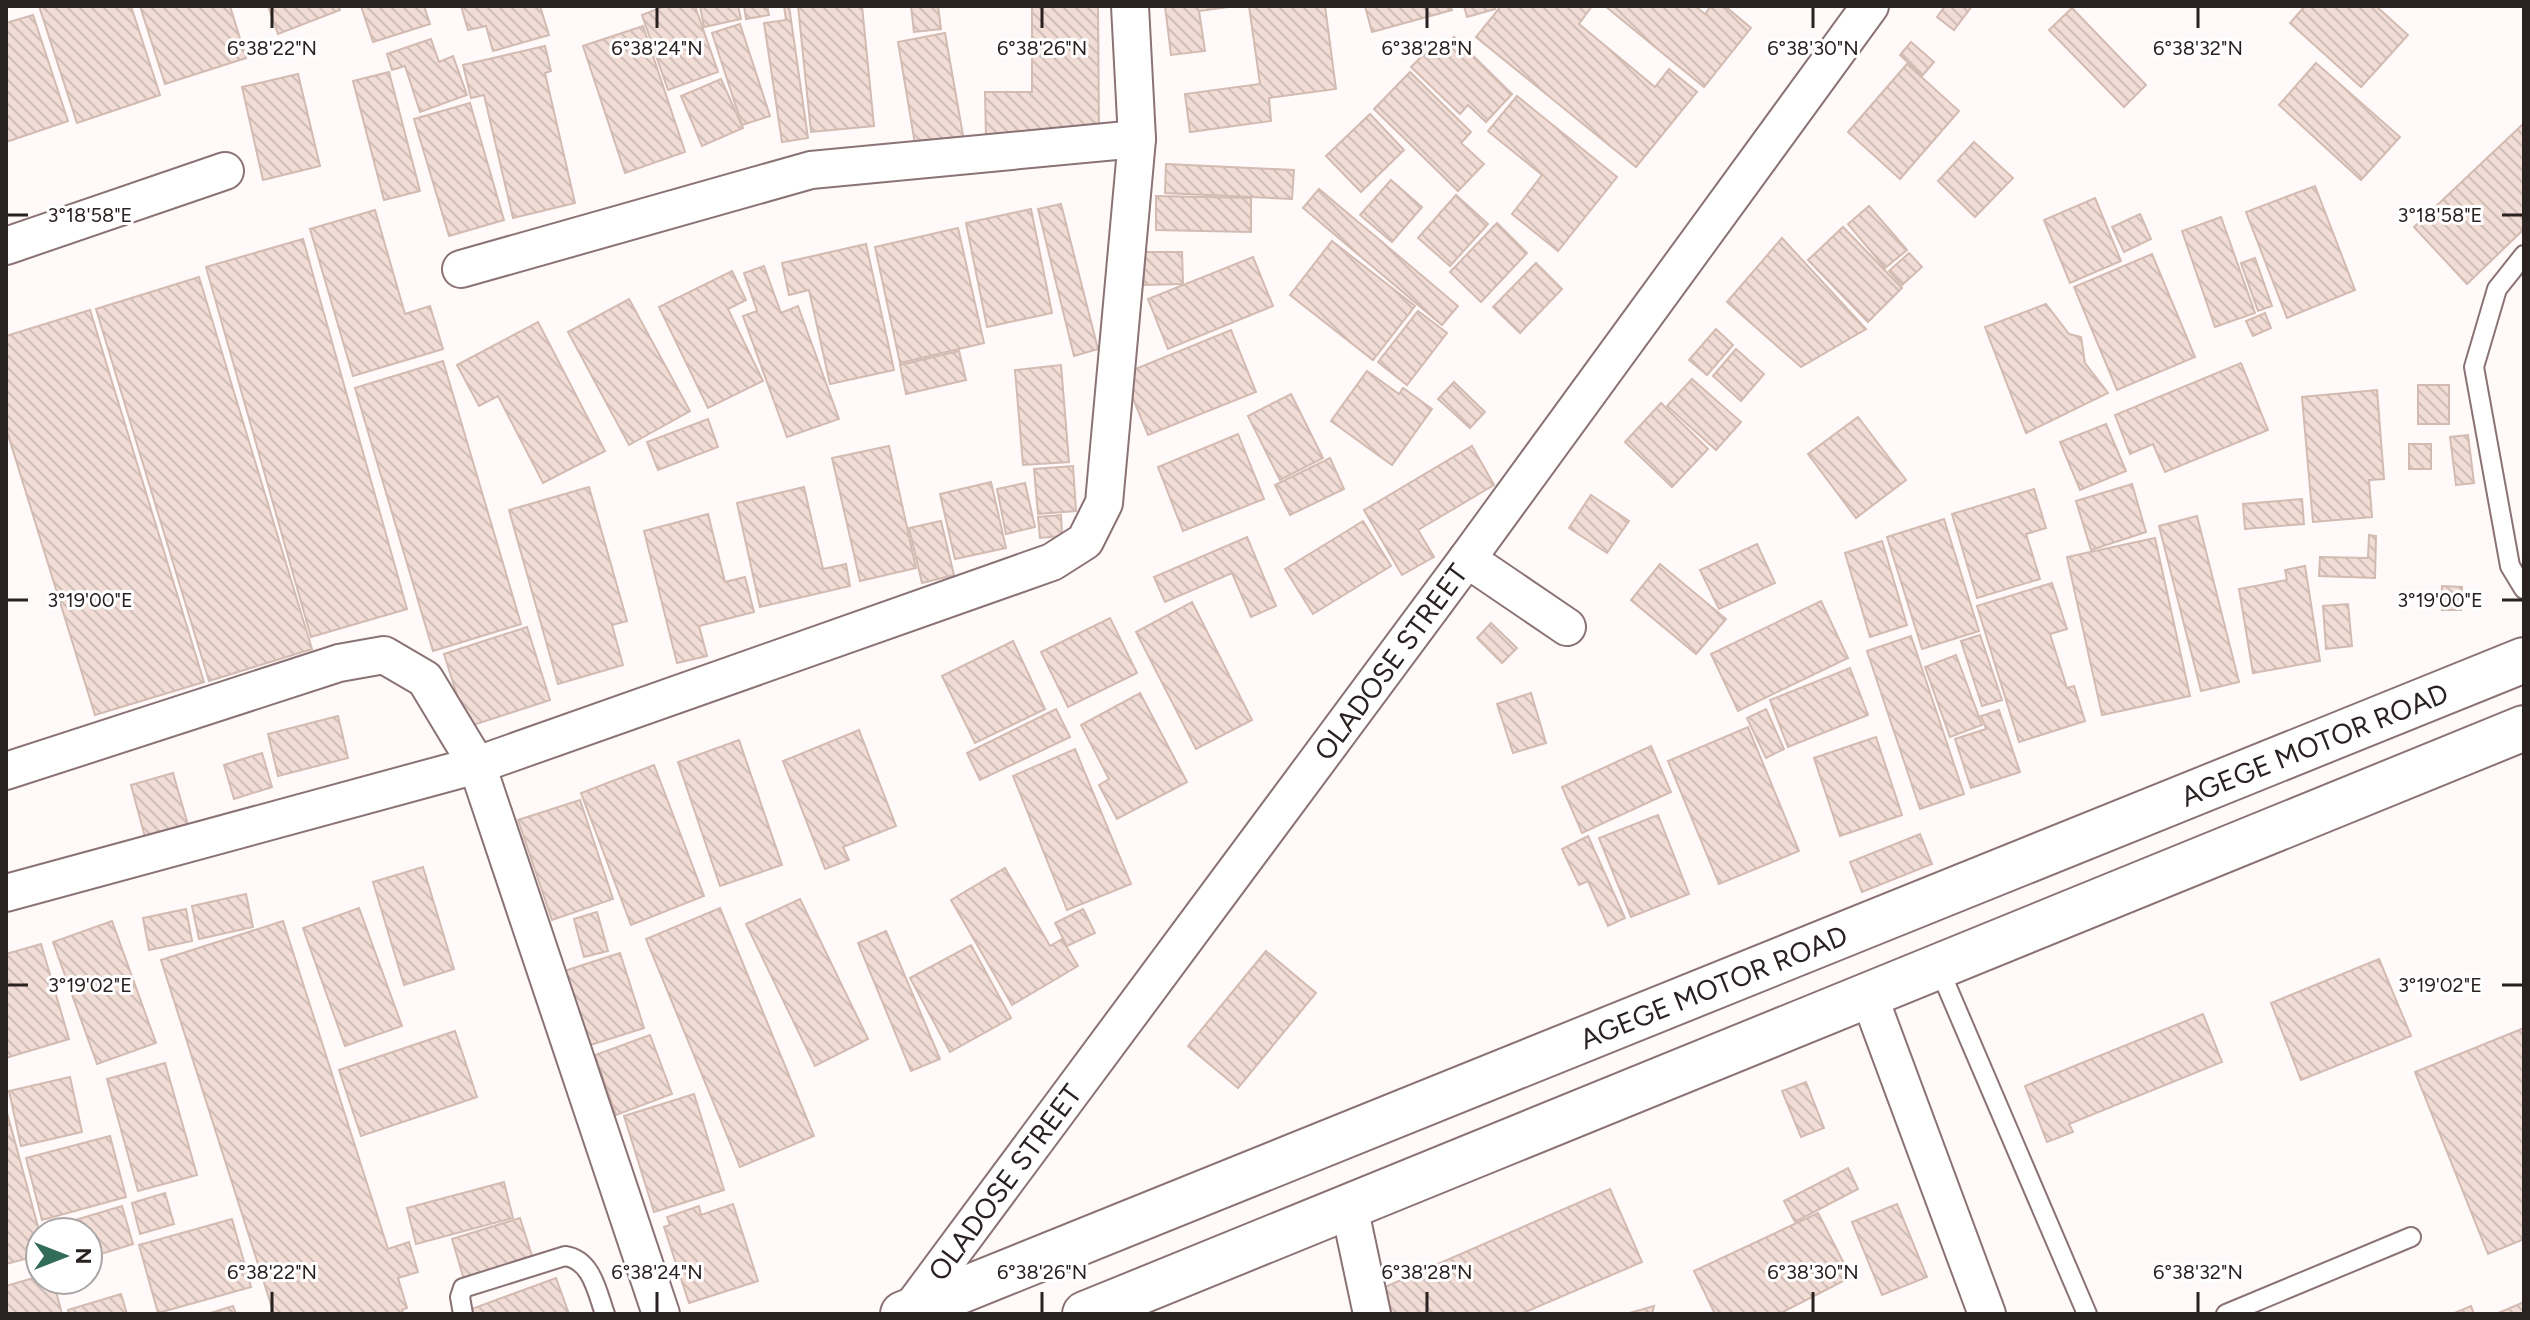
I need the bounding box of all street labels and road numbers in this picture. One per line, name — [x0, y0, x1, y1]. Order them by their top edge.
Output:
street label: OLADOSE STREET — [1307, 557, 1475, 767]
street label: AGEGE MOTOR ROAD — [2176, 675, 2453, 814]
street label: AGEGE MOTOR ROAD — [1575, 918, 1852, 1056]
street label: OLADOSE STREET — [921, 1077, 1089, 1287]

